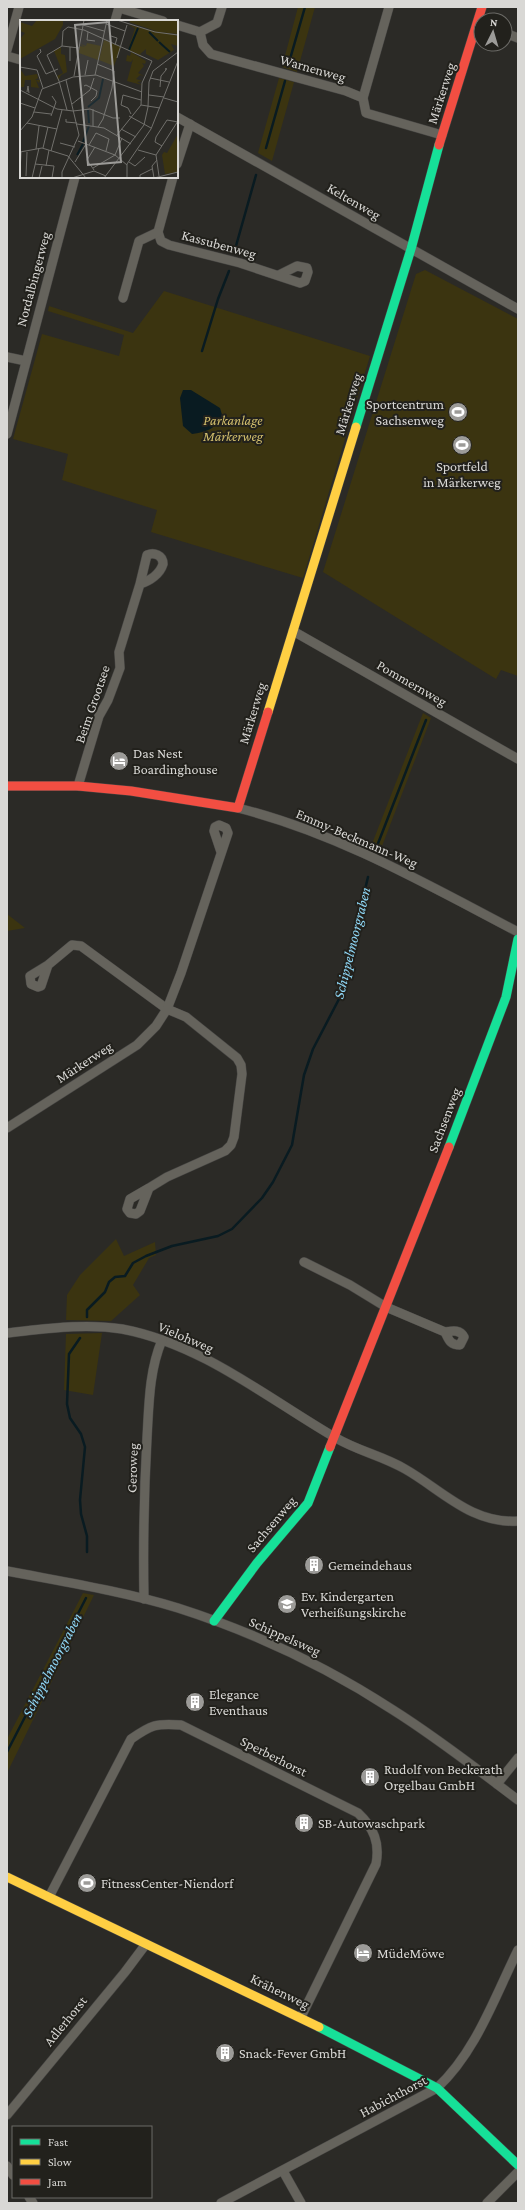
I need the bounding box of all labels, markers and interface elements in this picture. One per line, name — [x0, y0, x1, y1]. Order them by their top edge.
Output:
north arrow — [473, 12, 513, 52]
text: N — [490, 16, 499, 28]
inset map — [20, 20, 178, 178]
street label: Warnenweg — [278, 51, 348, 85]
street label: Märkerweg — [424, 60, 459, 126]
street label: Keltenweg — [324, 179, 384, 223]
street label: Kassubenweg — [180, 226, 258, 262]
street label: Nordalbingerweg — [13, 230, 53, 328]
street label: Märkerweg — [331, 371, 365, 437]
place label: Sportcentrum Sachsenweg — [366, 396, 444, 428]
sports icon: Sportcentrum Sachsenweg — [447, 401, 469, 423]
park label: Parkanlage Märkerweg — [202, 412, 264, 444]
sports icon: Sportfeld in Märkerweg — [451, 434, 473, 456]
place label: Sportfeld in Märkerweg — [423, 458, 501, 490]
street label: Pommernweg — [374, 657, 450, 710]
street label: Beim Grootsee — [71, 663, 113, 745]
street label: Märkerweg — [235, 680, 269, 746]
place label: Das Nest Boardinghouse — [133, 745, 218, 777]
hotel icon: Das Nest Boardinghouse — [108, 750, 130, 772]
street label: Emmy-Beckmann-Weg — [294, 805, 420, 871]
water label: Schippelmoorgraben — [330, 885, 375, 1001]
street label: Märkerweg — [53, 1038, 115, 1086]
street label: Sachsenweg — [424, 1085, 464, 1155]
street label: Vielohweg — [156, 1318, 216, 1356]
street label: Geroweg — [123, 1443, 141, 1493]
street label: Sachsenweg — [243, 1492, 299, 1555]
building icon: Gemeindehaus — [303, 1554, 325, 1576]
place label: Gemeindehaus — [328, 1557, 412, 1573]
place label: Ev. Kindergarten Verheißungskirche — [301, 1588, 406, 1620]
school or university icon: Ev. Kindergarten Verheißungskirche — [276, 1593, 298, 1615]
water label: Schippelmoorgraben — [19, 1610, 86, 1720]
street label: Schippelsweg — [247, 1613, 323, 1659]
place label: Elegance Eventhaus — [209, 1686, 268, 1718]
building icon: Elegance Eventhaus — [184, 1691, 206, 1713]
street label: Sperberhorst — [238, 1732, 310, 1780]
place label: Rudolf von Beckerath Orgelbau GmbH — [384, 1761, 503, 1793]
building icon: Rudolf von Beckerath Orgelbau GmbH — [359, 1766, 381, 1788]
building icon: SB-Autowaschpark — [293, 1812, 315, 1834]
place label: SB-Autowaschpark — [318, 1815, 425, 1831]
sports icon: FitnessCenter-Niendorf — [76, 1872, 98, 1894]
place label: FitnessCenter-Niendorf — [101, 1875, 234, 1891]
hotel icon: MüdeMöwe — [352, 1942, 374, 1964]
place label: MüdeMöwe — [377, 1945, 444, 1961]
street label: Krähenweg — [248, 1970, 312, 2012]
street label: Adlerhorst — [40, 1993, 90, 2049]
building icon: Snack-Fever GmbH — [214, 2042, 236, 2064]
place label: Snack-Fever GmbH — [239, 2045, 346, 2061]
street label: Habichthorst — [357, 2071, 430, 2120]
legend — [12, 2126, 152, 2198]
text: Fast — [48, 2135, 69, 2149]
text: Slow — [48, 2155, 72, 2169]
text: Jam — [47, 2175, 67, 2189]

